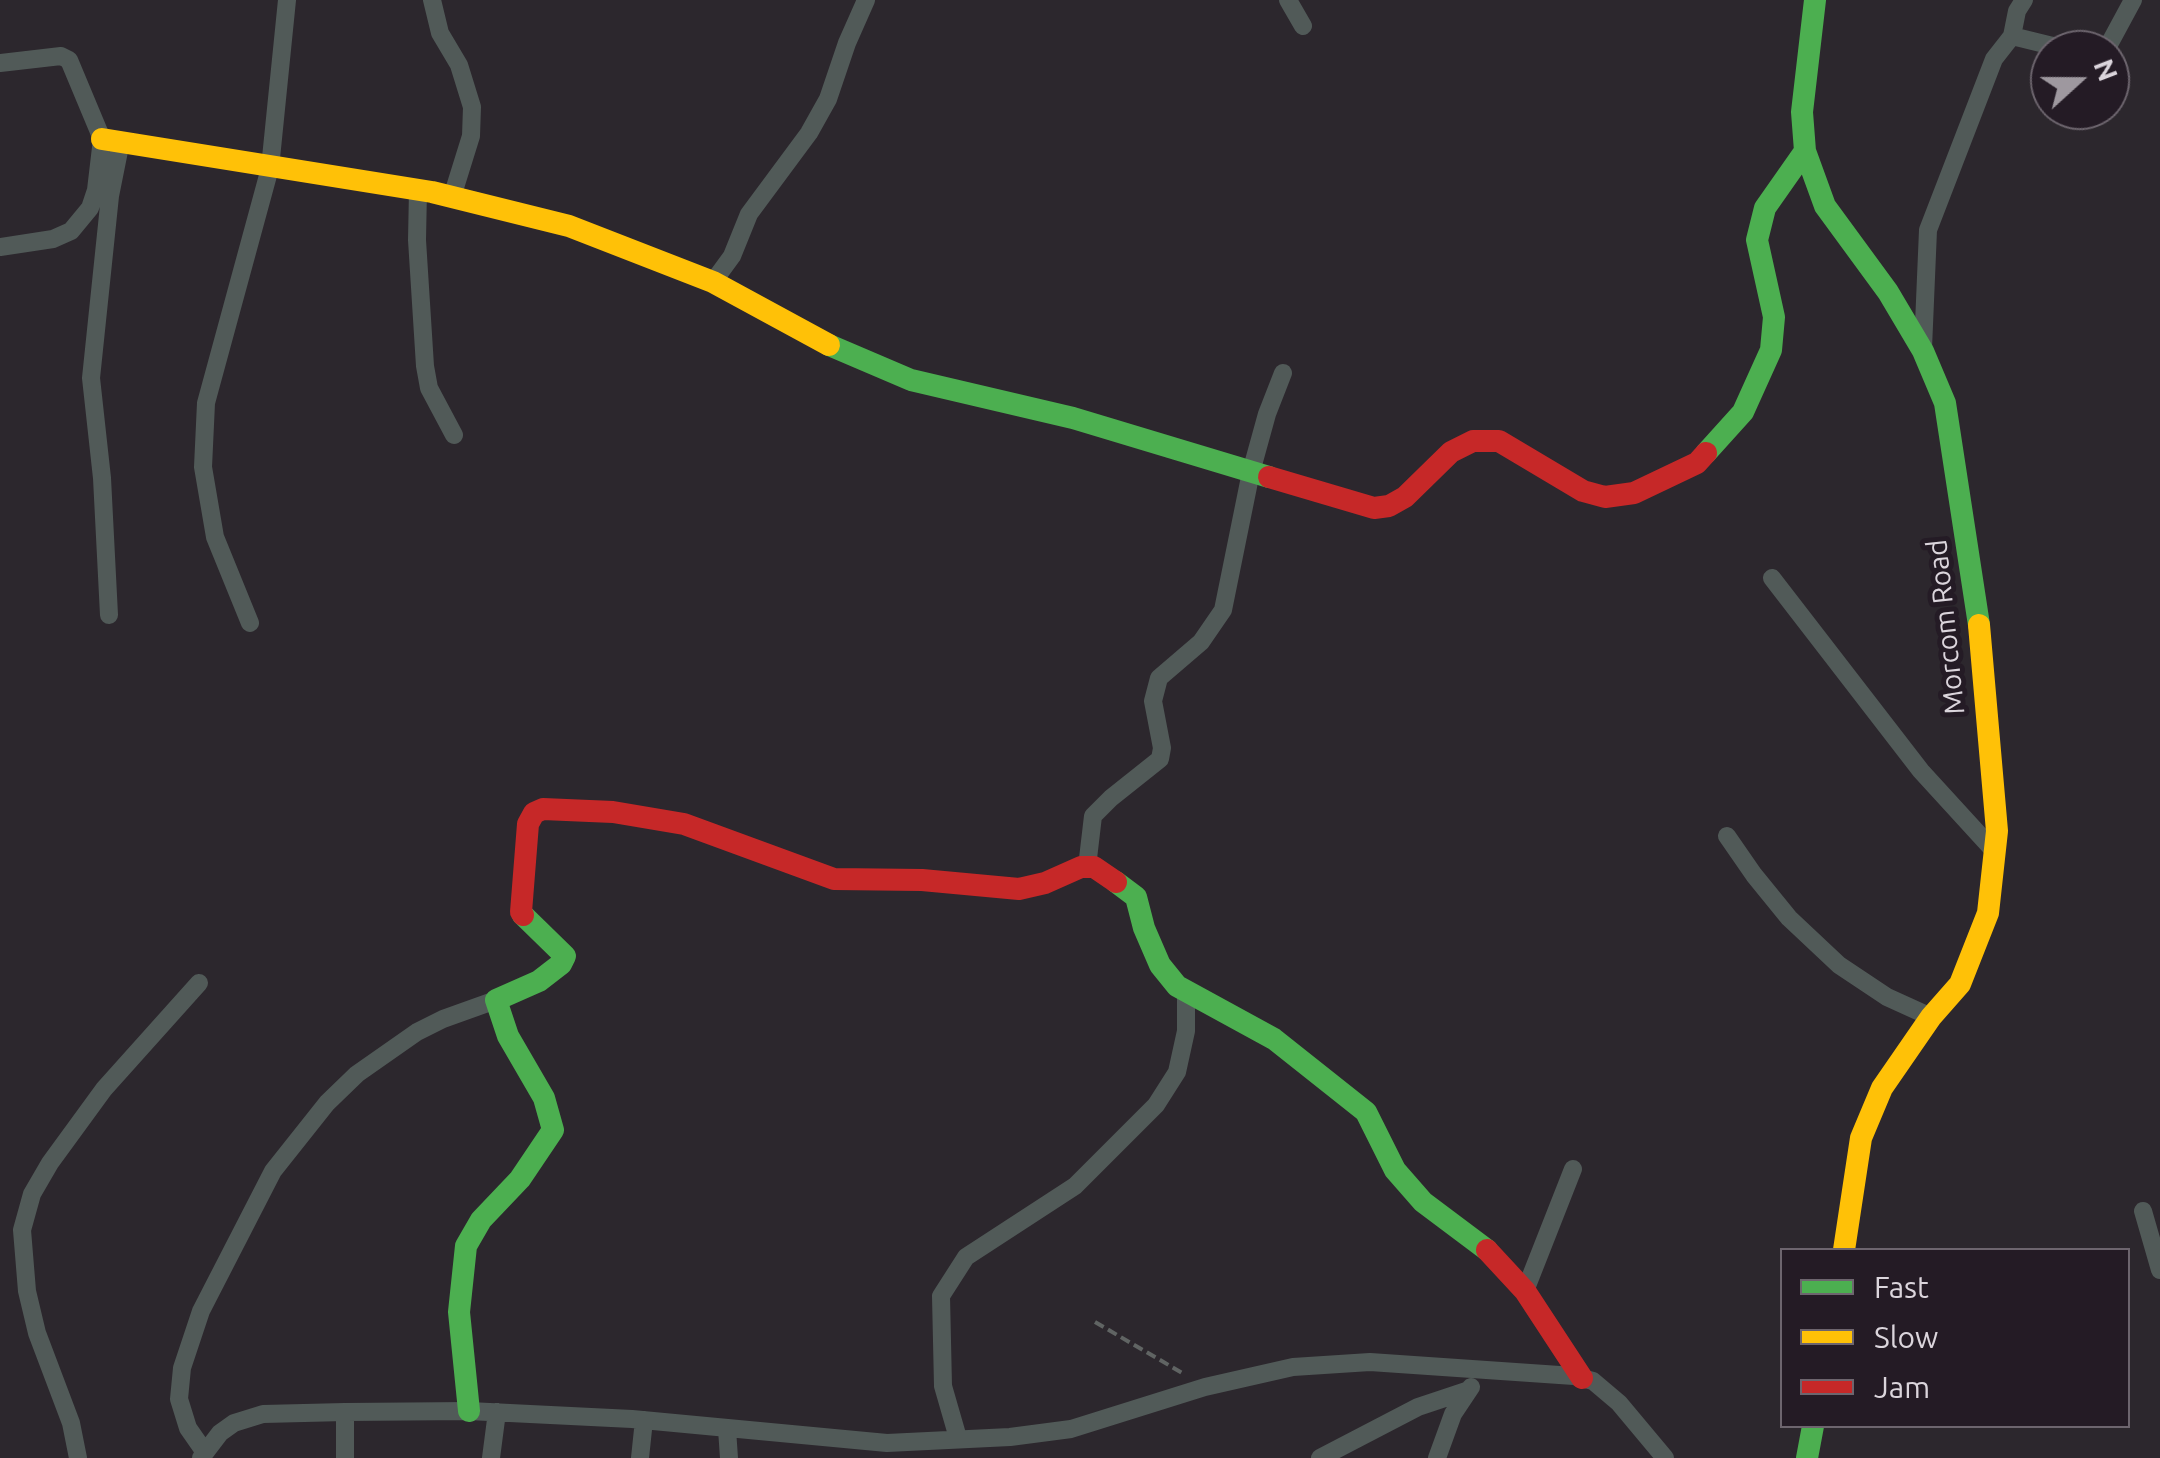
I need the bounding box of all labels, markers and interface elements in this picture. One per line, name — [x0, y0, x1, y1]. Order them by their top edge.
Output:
north arrow — [2030, 30, 2130, 130]
text: N — [2088, 54, 2125, 85]
street label: Morcom Road — [1920, 538, 1972, 716]
legend — [1780, 1248, 2130, 1428]
text: Fast — [1874, 1270, 1929, 1304]
text: Slow — [1874, 1320, 1938, 1354]
text: Jam — [1874, 1370, 1930, 1404]

